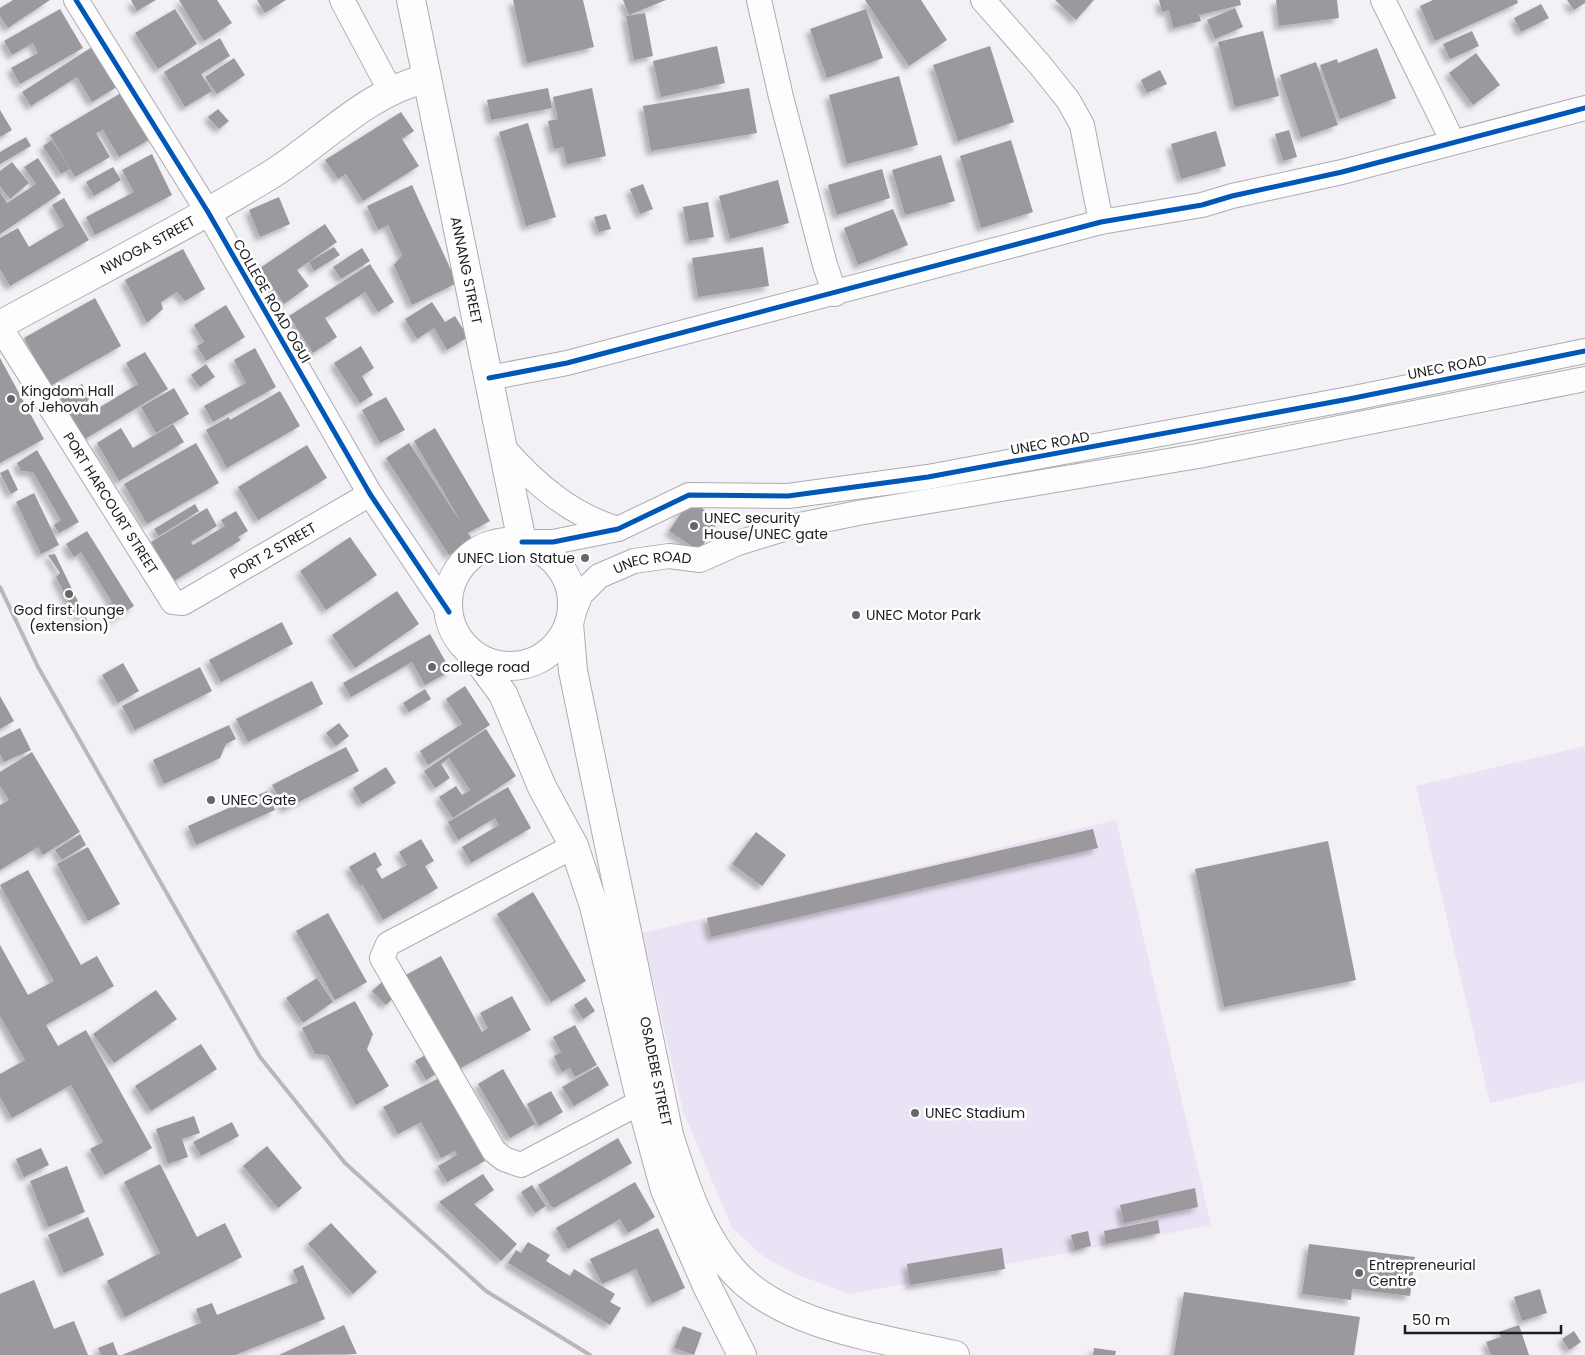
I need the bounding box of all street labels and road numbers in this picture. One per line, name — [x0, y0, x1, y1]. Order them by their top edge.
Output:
street label: NWOGA STREET — [97, 211, 199, 279]
street label: ANNANG STREET — [446, 215, 487, 326]
street label: COLLEGE ROAD OGUI — [228, 235, 316, 367]
street label: UNEC ROAD — [1406, 350, 1488, 384]
street label: UNEC ROAD — [1009, 426, 1091, 460]
street label: PORT HARCOURT STREET — [59, 428, 163, 578]
street label: PORT 2 STREET — [226, 517, 320, 584]
street label: UNEC ROAD — [610, 546, 693, 579]
street label: OSADEBE STREET — [635, 1015, 677, 1128]

